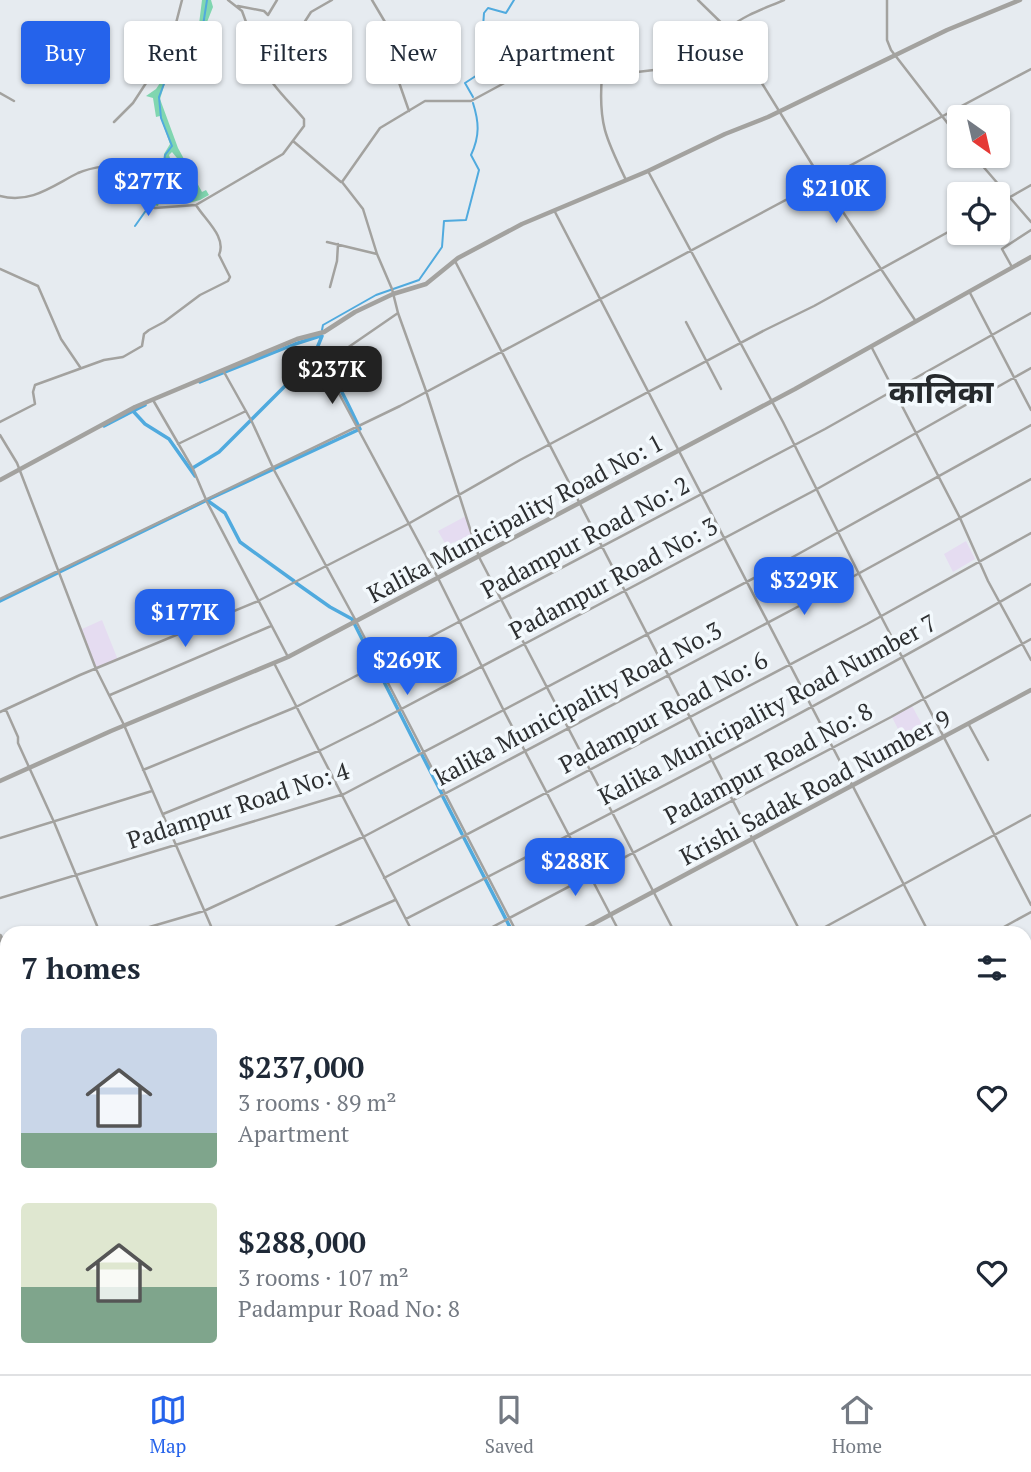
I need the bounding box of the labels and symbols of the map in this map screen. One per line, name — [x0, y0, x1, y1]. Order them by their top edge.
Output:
north arrow — [947, 105, 1010, 168]
pin: $277K — [99, 158, 197, 218]
pin: $210K — [787, 166, 885, 225]
pin: $237K — [283, 346, 381, 406]
district label: कालिका — [889, 370, 994, 412]
street label: Kalika Municipality Road No: 1 — [362, 426, 668, 610]
street label: Padampur Road No: 2 — [475, 468, 695, 606]
street label: Padampur Road No: 3 — [503, 509, 723, 647]
pin: $329K — [755, 558, 853, 617]
pin: $177K — [136, 590, 234, 649]
street label: Kalika Municipality Road Number 7 — [592, 606, 942, 812]
street label: kalika Municipality Road No.3 — [429, 614, 727, 792]
pin: $269K — [358, 638, 456, 697]
street label: Padampur Road No: 6 — [553, 643, 773, 781]
street label: Padampur Road No: 8 — [658, 694, 878, 832]
street label: Krishi Sadak Road Number 9 — [674, 702, 956, 872]
street label: Padampur Road No: 4 — [123, 754, 353, 856]
pin: $288K — [526, 838, 624, 898]

